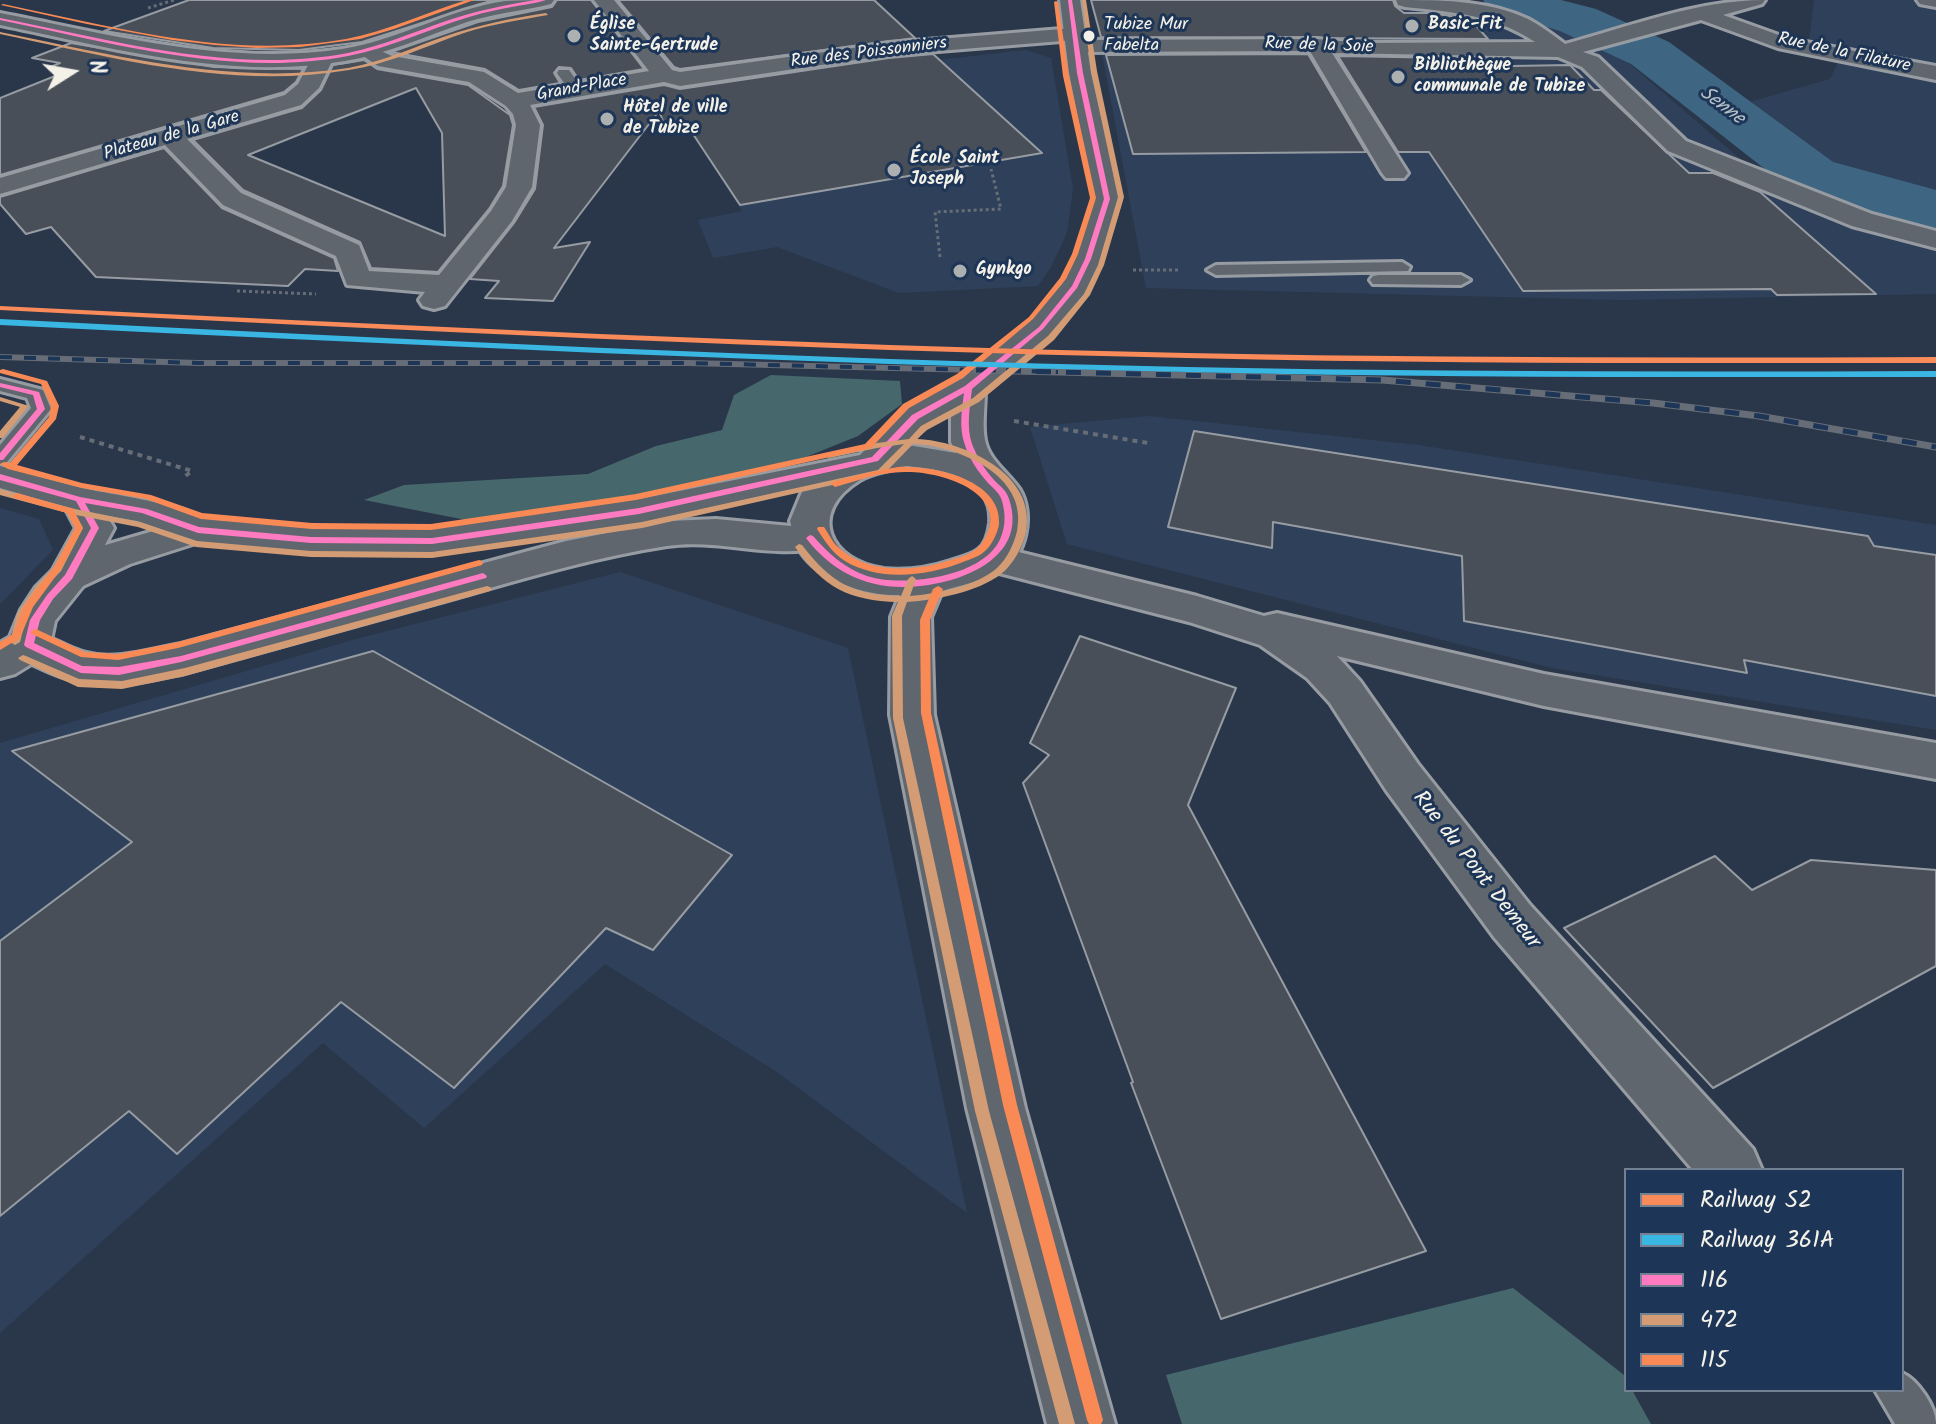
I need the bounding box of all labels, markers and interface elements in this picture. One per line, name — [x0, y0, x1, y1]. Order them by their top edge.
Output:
place label: Église Sainte-Gertrude — [590, 15, 718, 58]
place label: Tubize Mur Fabelta — [1104, 15, 1188, 58]
place label: Basic-Fit — [1428, 15, 1502, 37]
marker: Basic-Fit — [1403, 17, 1421, 35]
marker: Église Sainte-Gertrude — [565, 27, 583, 45]
marker: Tubize Mur Fabelta — [1081, 28, 1097, 44]
street label: Rue de la Filature — [1776, 29, 1912, 79]
north arrow — [32, 32, 112, 112]
street label: Rue des Poissonniers — [790, 34, 948, 74]
street label: Rue de la Soie — [1264, 34, 1374, 60]
place label: Bibliothèque communale de Tubize — [1414, 56, 1585, 98]
text: N — [78, 57, 115, 77]
marker: Bibliothèque communale de Tubize — [1389, 68, 1407, 86]
street label: Grand-Place — [535, 70, 629, 108]
water label: Senne — [1694, 82, 1748, 132]
place label: Hôtel de ville de Tubize — [623, 98, 728, 140]
street label: Plateau de la Gare — [102, 107, 242, 167]
marker: Hôtel de ville de Tubize — [598, 110, 616, 128]
place label: École Saint Joseph — [910, 149, 999, 192]
marker: École Saint Joseph — [885, 161, 903, 179]
place label: Gynkgo — [976, 260, 1032, 282]
marker: Gynkgo — [951, 262, 969, 280]
street label: Rue du Pont Demeur — [1405, 787, 1545, 955]
legend — [1624, 1168, 1904, 1392]
text: Railway S2 — [1700, 1181, 1812, 1220]
text: Railway 361A — [1700, 1221, 1834, 1260]
text: 116 — [1700, 1261, 1728, 1300]
text: 472 — [1700, 1301, 1738, 1340]
text: 115 — [1700, 1341, 1728, 1380]

